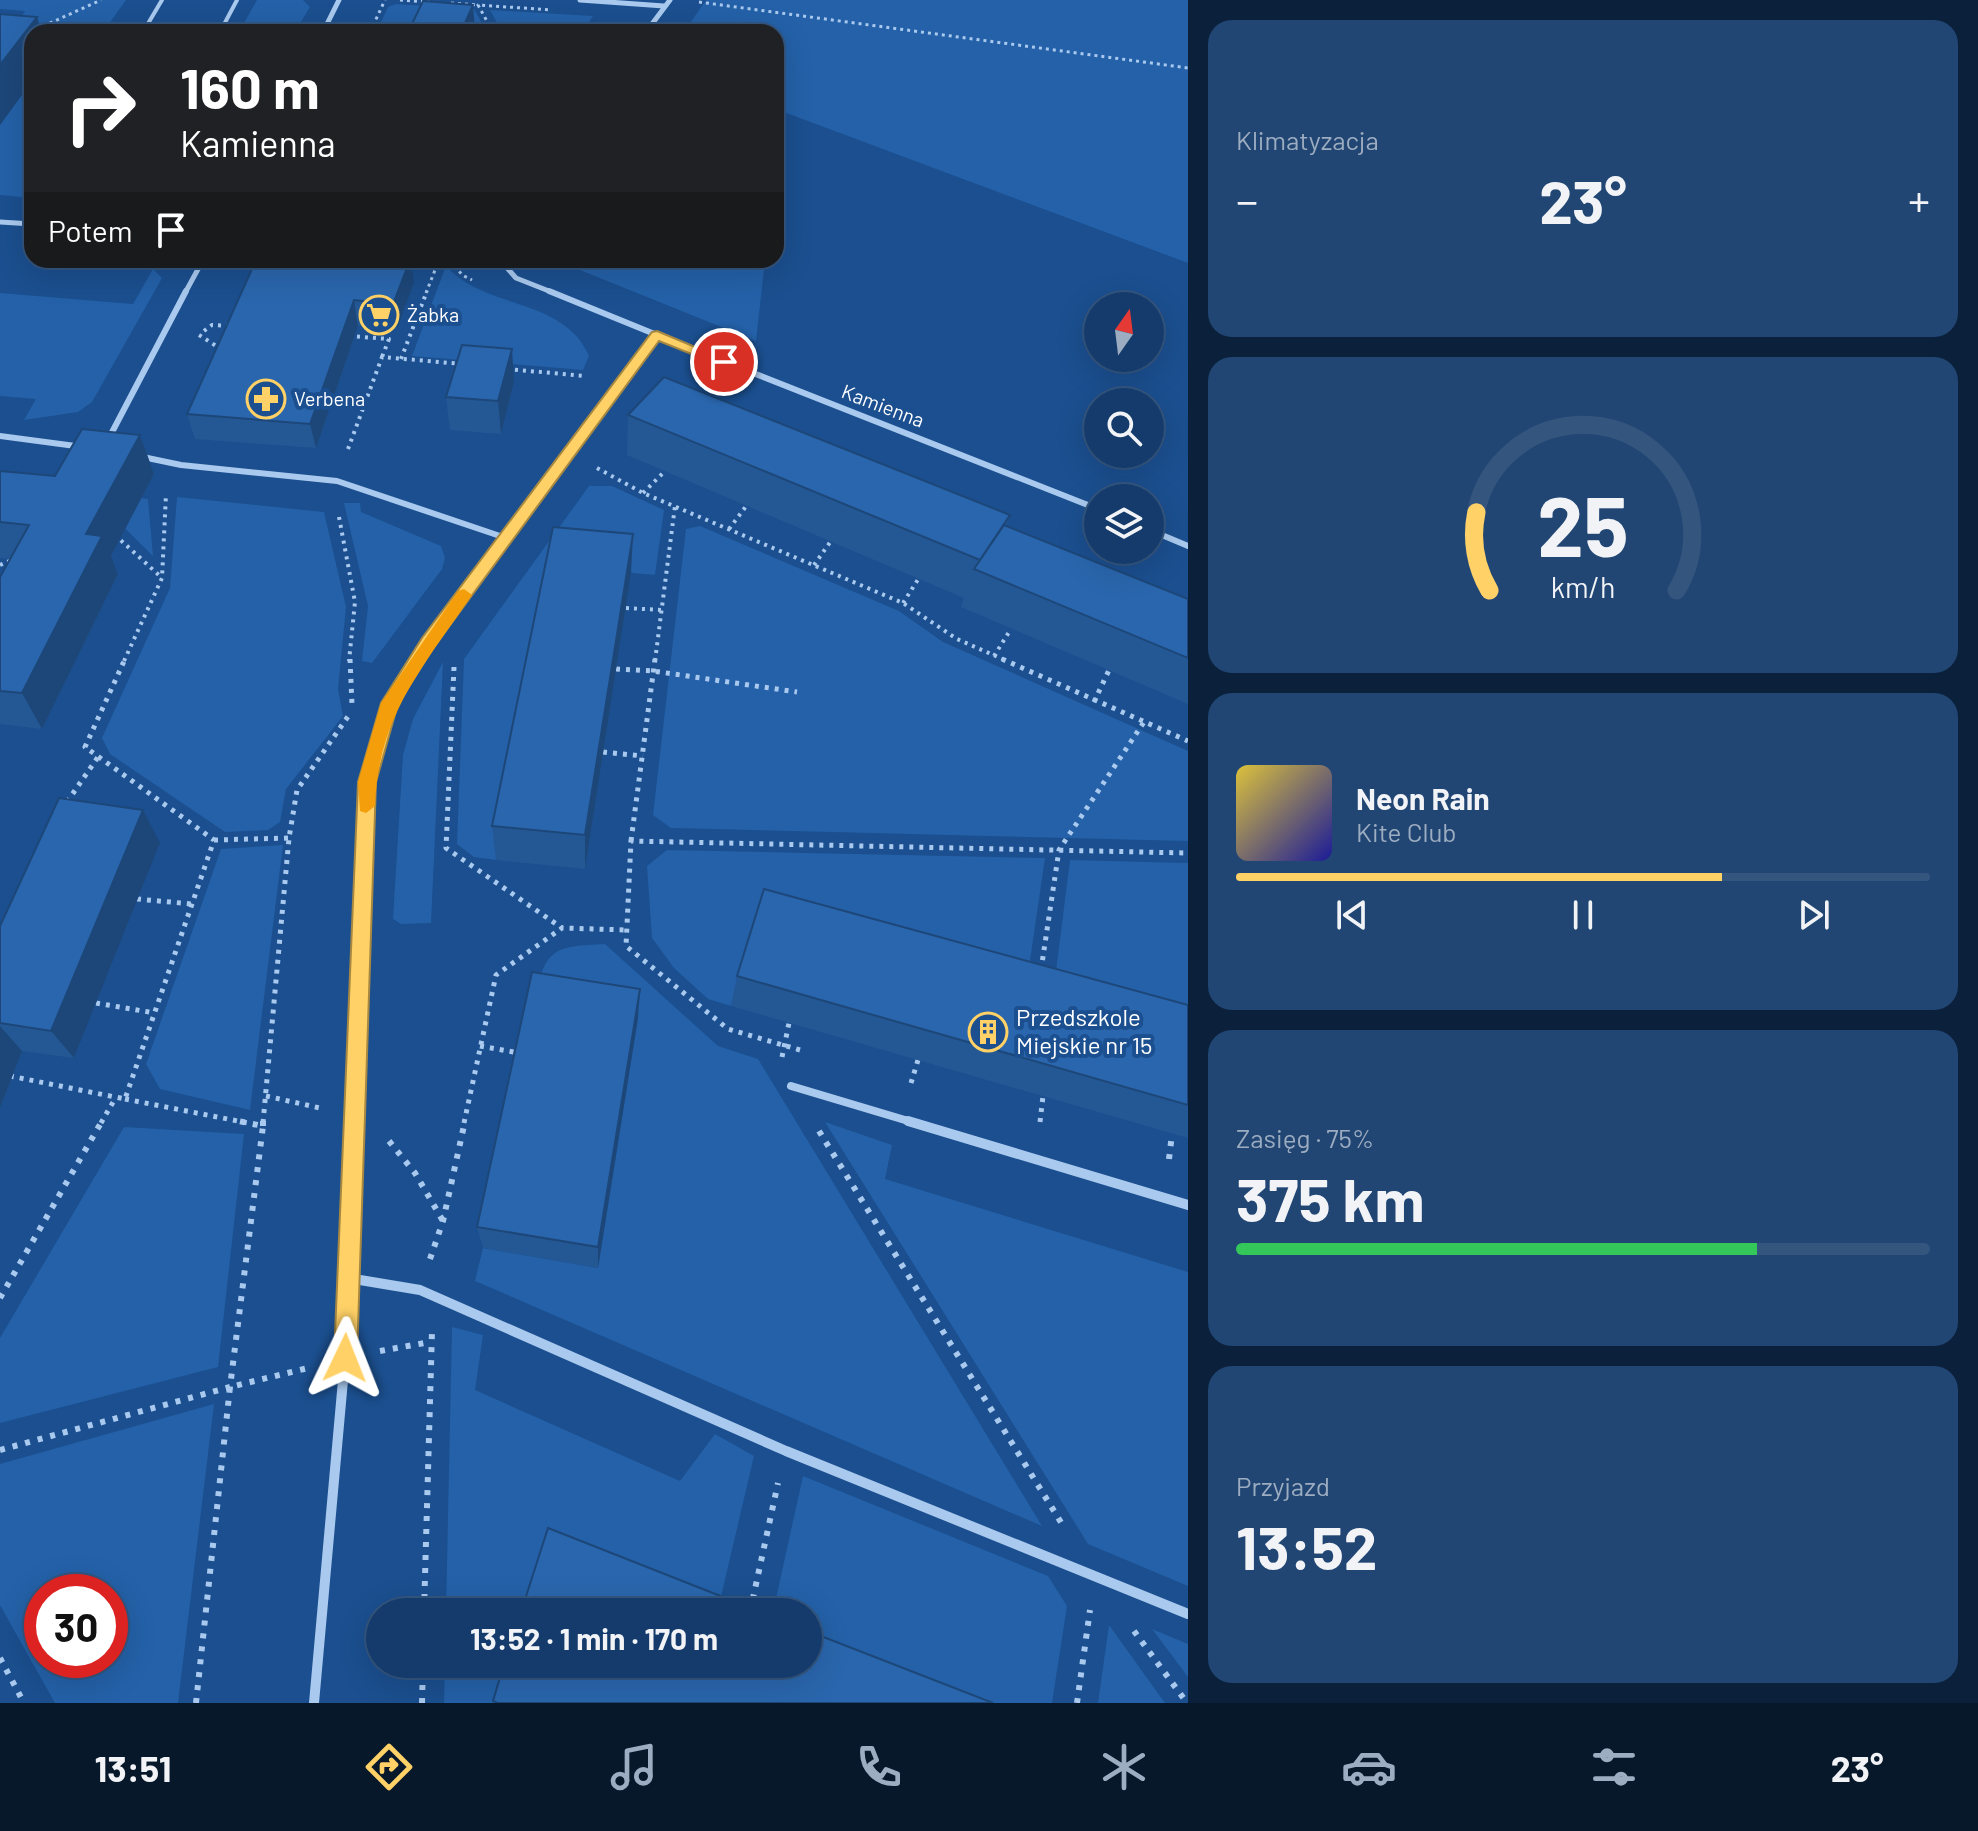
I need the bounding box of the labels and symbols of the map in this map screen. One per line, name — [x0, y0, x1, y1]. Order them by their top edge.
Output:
north arrow — [1084, 292, 1164, 372]
supermarket icon: Żabka — [358, 294, 400, 336]
place label: Żabka — [407, 302, 459, 326]
pin — [690, 328, 758, 396]
pharmacy icon: Verbena — [245, 378, 287, 420]
street label: Kamienna — [839, 378, 928, 432]
place label: Verbena — [294, 386, 365, 410]
place label: Przedszkole Miejskie nr 15 — [1016, 1002, 1152, 1059]
building icon: Przedszkole Miejskie nr 15 — [967, 1011, 1009, 1053]
position arrow — [303, 1316, 387, 1400]
speed limit sign: 30 — [24, 1574, 128, 1678]

